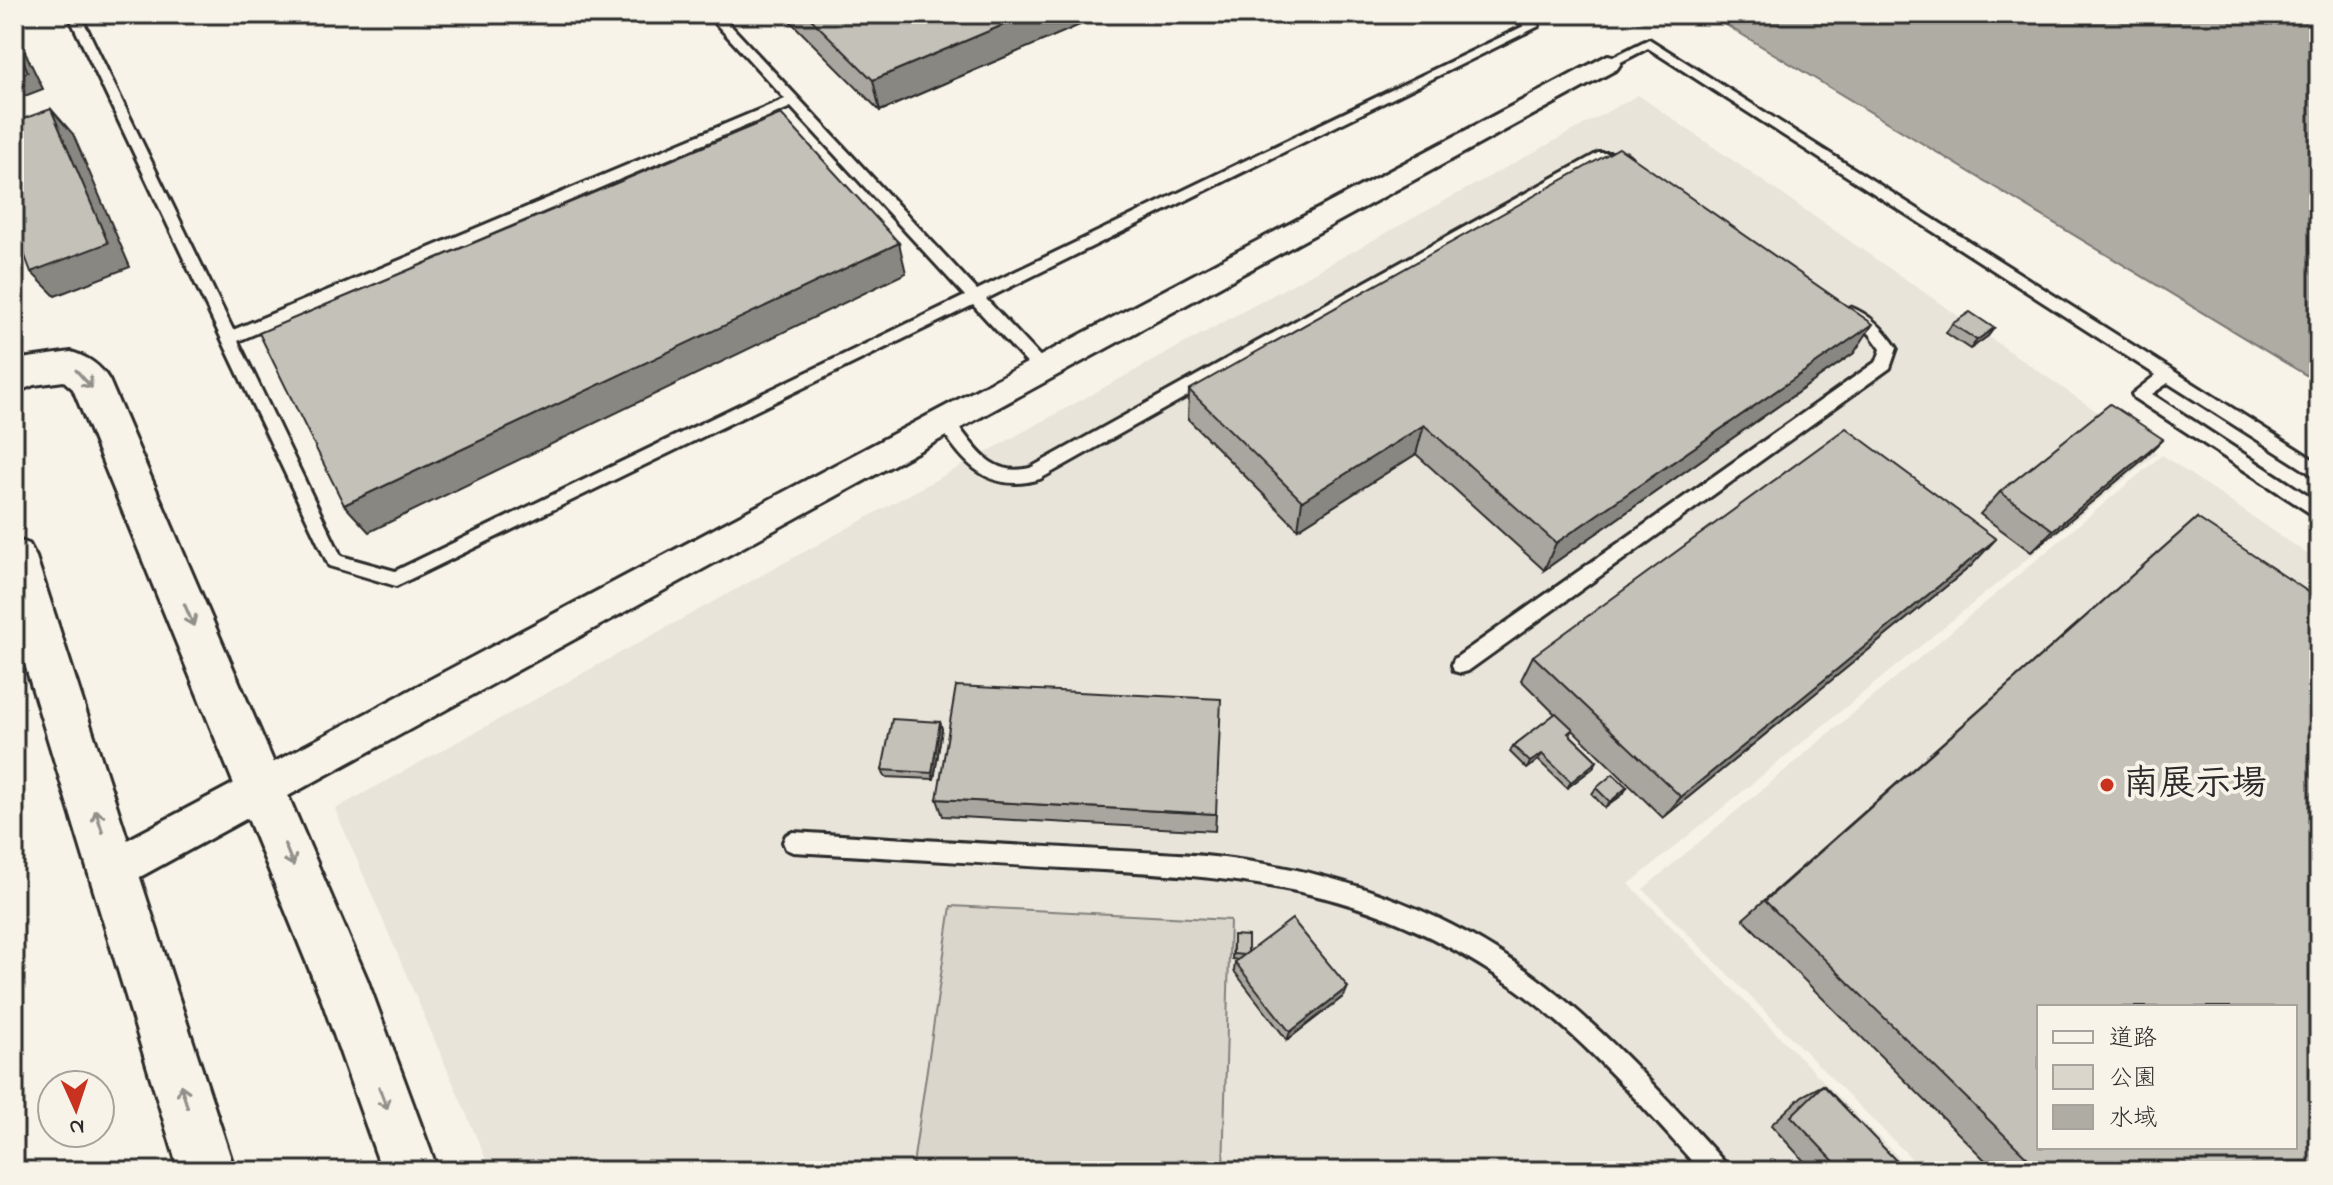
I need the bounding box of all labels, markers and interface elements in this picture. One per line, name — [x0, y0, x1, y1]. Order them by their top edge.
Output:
one-way arrow — [74, 368, 93, 389]
one-way arrow — [182, 602, 197, 627]
place label: 南展示場 — [2123, 759, 2267, 812]
marker: 南展示場 — [2098, 776, 2116, 794]
one-way arrow — [91, 809, 106, 835]
one-way arrow — [283, 842, 298, 867]
legend — [2037, 1005, 2297, 1149]
text: 道路 — [2109, 1022, 2157, 1057]
text: 公園 — [2109, 1062, 2157, 1097]
north arrow — [36, 1069, 116, 1149]
one-way arrow — [176, 1084, 191, 1110]
one-way arrow — [377, 1085, 392, 1110]
text: 水域 — [2109, 1102, 2157, 1137]
text: N — [69, 1110, 85, 1142]

